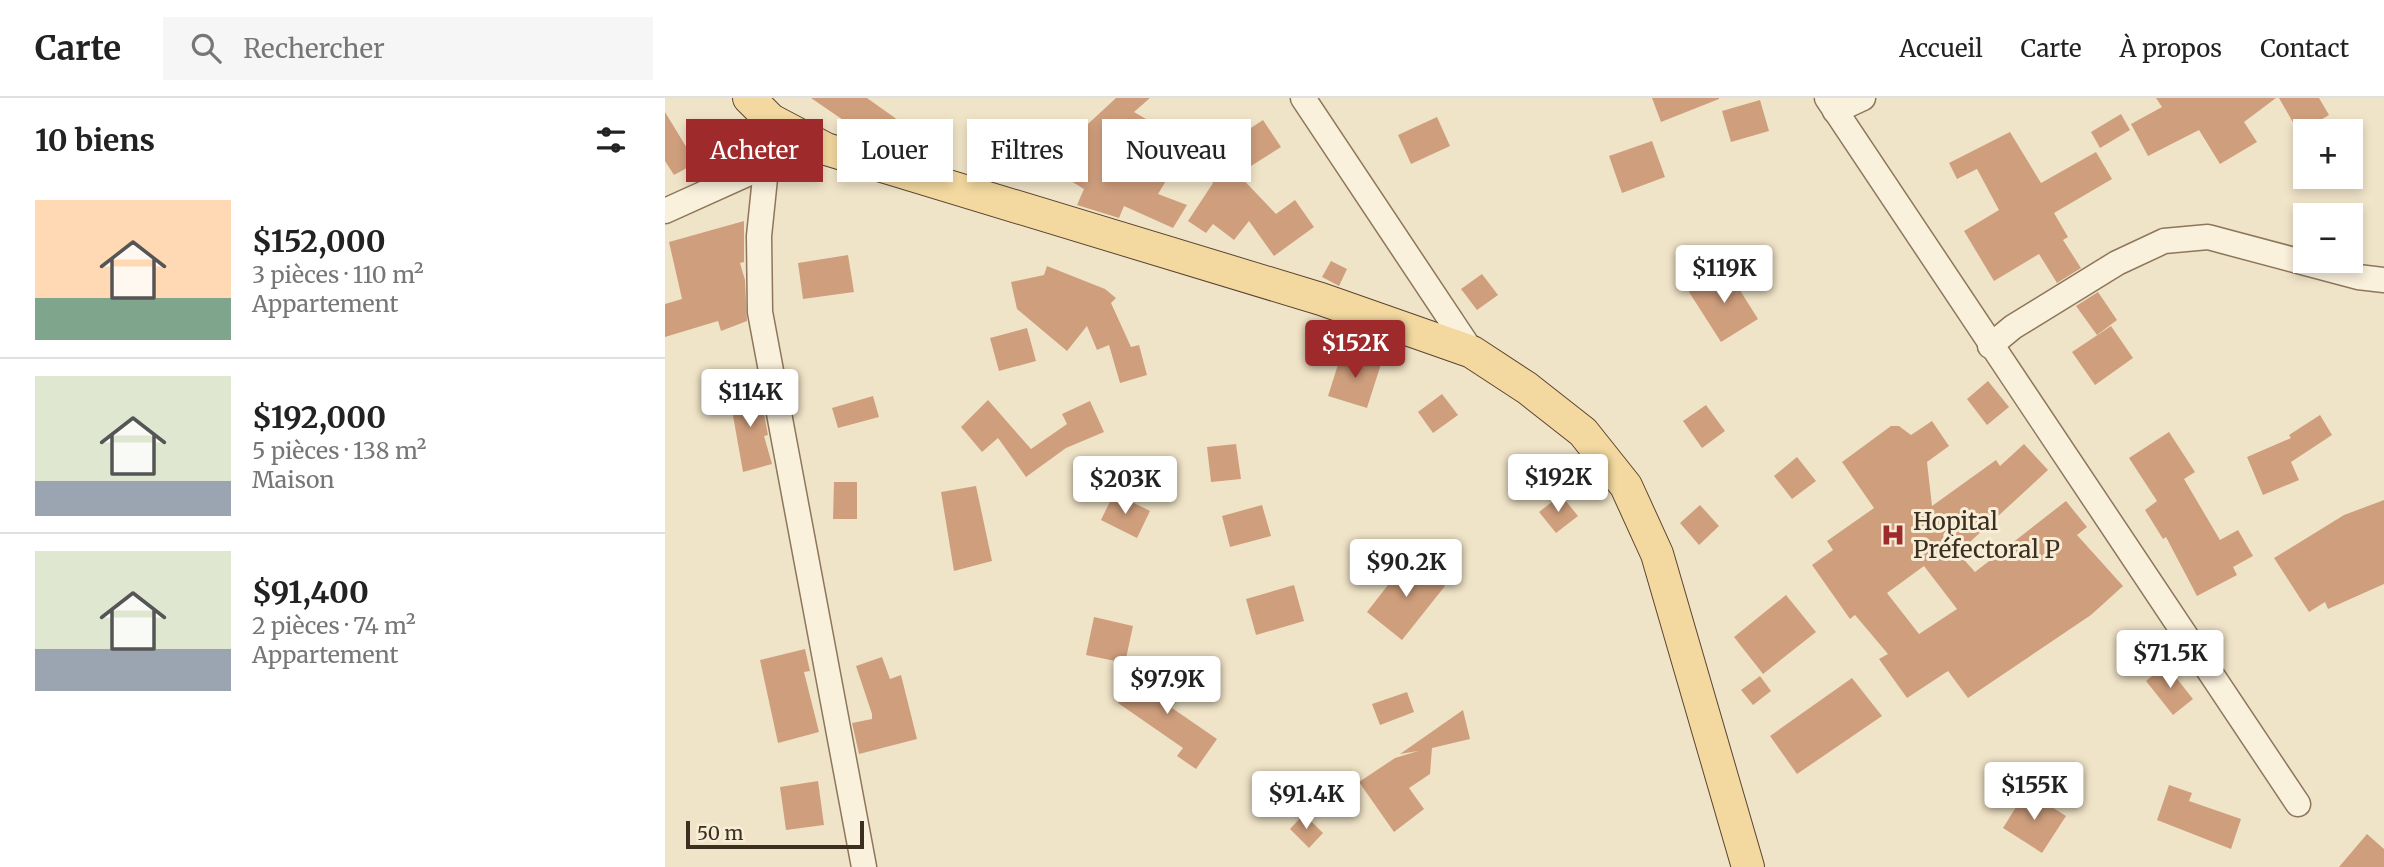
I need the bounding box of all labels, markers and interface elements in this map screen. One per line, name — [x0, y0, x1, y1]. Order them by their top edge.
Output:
search box — [163, 17, 653, 80]
text: Carte — [35, 28, 121, 69]
icon: search — [187, 29, 225, 67]
text: Rechercher — [243, 32, 385, 65]
text: Accueil — [1899, 33, 1983, 64]
text: Carte — [2021, 33, 2082, 64]
text: À propos — [2120, 33, 2222, 64]
text: Contact — [2260, 33, 2349, 64]
chip: Acheter — [686, 119, 823, 182]
chip: Louer — [837, 119, 953, 182]
chip: Filtres — [967, 119, 1088, 182]
chip: Nouveau — [1102, 119, 1251, 182]
map controls — [2293, 119, 2363, 273]
button: + — [2293, 119, 2363, 189]
text: 10 biens — [35, 121, 155, 159]
icon: filters — [592, 121, 630, 159]
button: − — [2293, 203, 2363, 273]
text: $152,000 — [252, 222, 386, 260]
icon: home — [91, 228, 175, 312]
pin: $119K — [1675, 246, 1773, 305]
text: $119K — [1692, 253, 1756, 282]
text: 3 pièces · 110 m² — [252, 260, 424, 289]
text: Appartement — [252, 289, 398, 318]
pin: $152K — [1306, 320, 1404, 380]
text: $152K — [1321, 328, 1389, 357]
pin: $114K — [701, 370, 799, 429]
text: $114K — [717, 377, 783, 406]
text: $192,000 — [252, 398, 386, 436]
icon: home — [91, 404, 175, 488]
text: 5 pièces · 138 m² — [252, 436, 426, 465]
pin: $192K — [1509, 454, 1607, 514]
pin: $203K — [1076, 456, 1174, 516]
text: $192K — [1524, 462, 1592, 491]
text: $203K — [1089, 464, 1161, 493]
text: Maison — [252, 465, 335, 494]
place label: Hopital Préfectoral P — [1913, 506, 2060, 565]
hospital icon: Hopital Préfectoral P — [1879, 521, 1907, 549]
pin: $90.2K — [1349, 540, 1463, 599]
text: $90.2K — [1366, 547, 1446, 576]
text: $91,400 — [252, 573, 369, 611]
icon: home — [91, 579, 175, 663]
text: 2 pièces · 74 m² — [252, 611, 416, 640]
pin: $71.5K — [2113, 630, 2227, 690]
text: $71.5K — [2133, 638, 2207, 667]
text: Appartement — [252, 640, 398, 669]
pin: $97.9K — [1110, 656, 1224, 716]
text: $97.9K — [1130, 664, 1204, 693]
pin: $155K — [1985, 762, 2083, 822]
text: $155K — [2000, 770, 2068, 799]
pin: $91.4K — [1249, 772, 1363, 831]
text: $91.4K — [1268, 779, 1344, 808]
scale bar — [686, 818, 865, 850]
text: 50 m — [697, 821, 743, 845]

